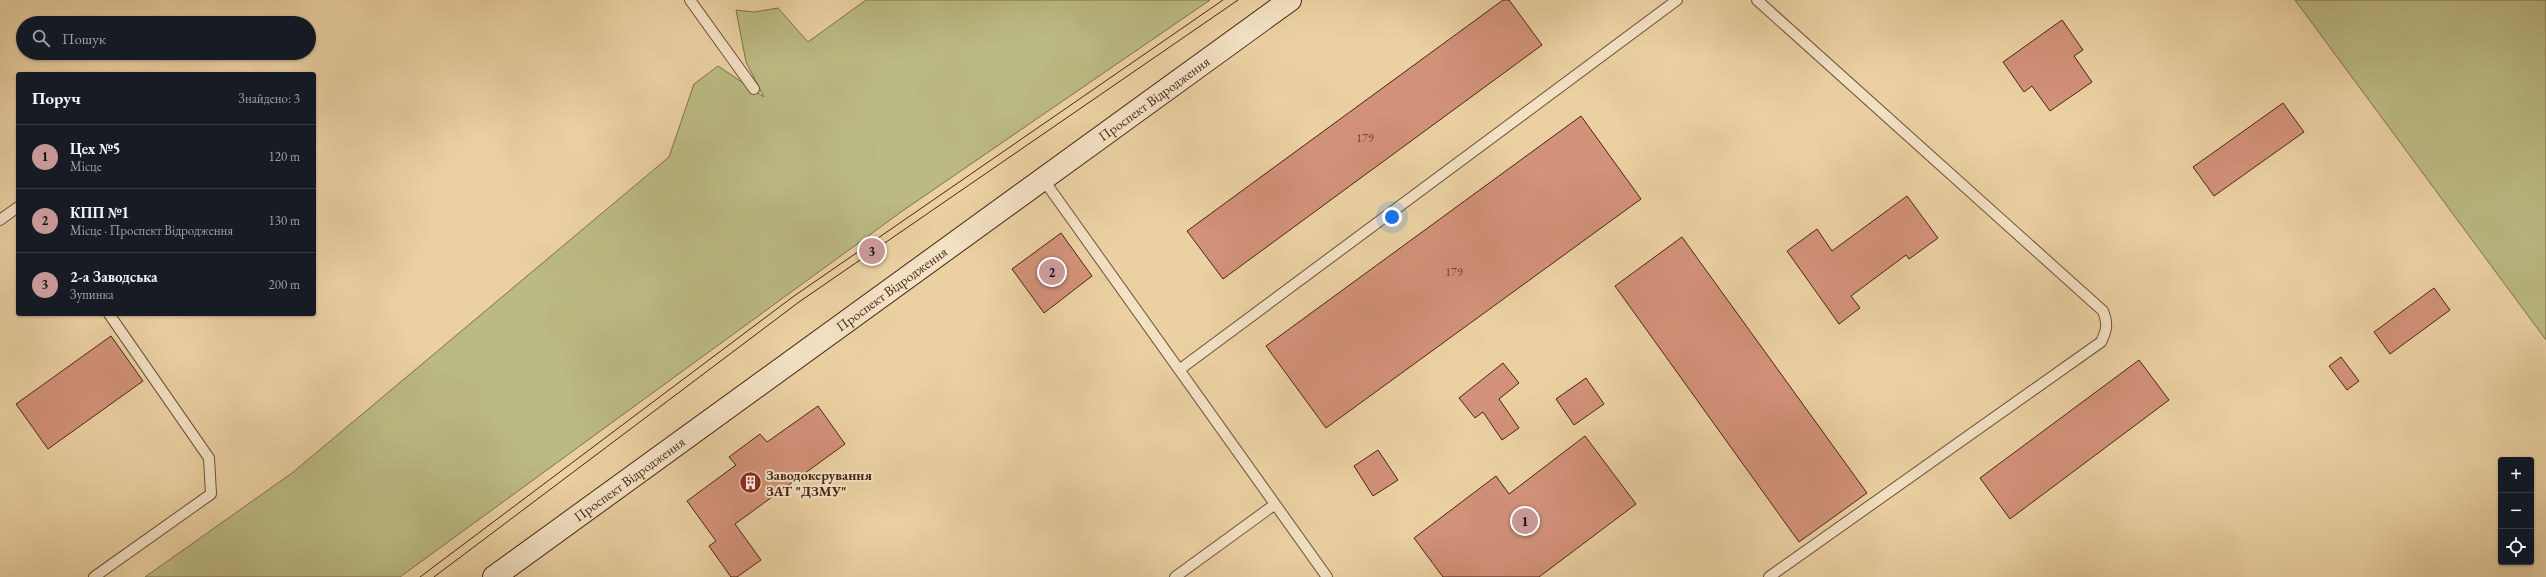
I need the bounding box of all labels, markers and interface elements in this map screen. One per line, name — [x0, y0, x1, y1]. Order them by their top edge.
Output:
search box — [16, 16, 316, 60]
icon: search — [30, 27, 52, 49]
text: Пошук — [62, 29, 106, 48]
street label: Проспект Відродження — [1095, 52, 1213, 145]
text: Поруч — [32, 87, 81, 109]
text: Знайдено: 3 — [238, 90, 300, 107]
house number: 179 — [1356, 130, 1374, 146]
text: Цех №5 — [70, 139, 120, 158]
text: 1 — [42, 148, 48, 165]
text: 120 m — [269, 148, 300, 165]
text: Місце — [70, 158, 102, 175]
text: КПП №1 — [70, 203, 129, 222]
your location — [1382, 207, 1402, 227]
text: 2 — [42, 212, 48, 229]
text: 130 m — [269, 212, 300, 229]
text: Місце · Проспект Відродження — [70, 222, 233, 239]
pin: 3 — [859, 236, 885, 266]
street label: Проспект Відродження — [832, 242, 951, 335]
pin: 2 — [1039, 257, 1065, 287]
house number: 179 — [1445, 264, 1463, 280]
text: 2-а Заводська — [70, 267, 158, 286]
text: 3 — [42, 276, 48, 293]
text: 200 m — [269, 276, 300, 293]
text: Зупинка — [70, 286, 114, 303]
street label: Проспект Відродження — [570, 433, 688, 525]
map controls — [2498, 457, 2534, 565]
button: + — [2498, 457, 2534, 493]
place label: Заводокерування ЗАТ "ДЗМУ" — [766, 466, 872, 500]
building icon: Заводокерування ЗАТ "ДЗМУ" — [738, 470, 764, 496]
button: − — [2498, 493, 2534, 529]
pin: 1 — [1512, 506, 1538, 536]
button: locate — [2498, 529, 2534, 565]

